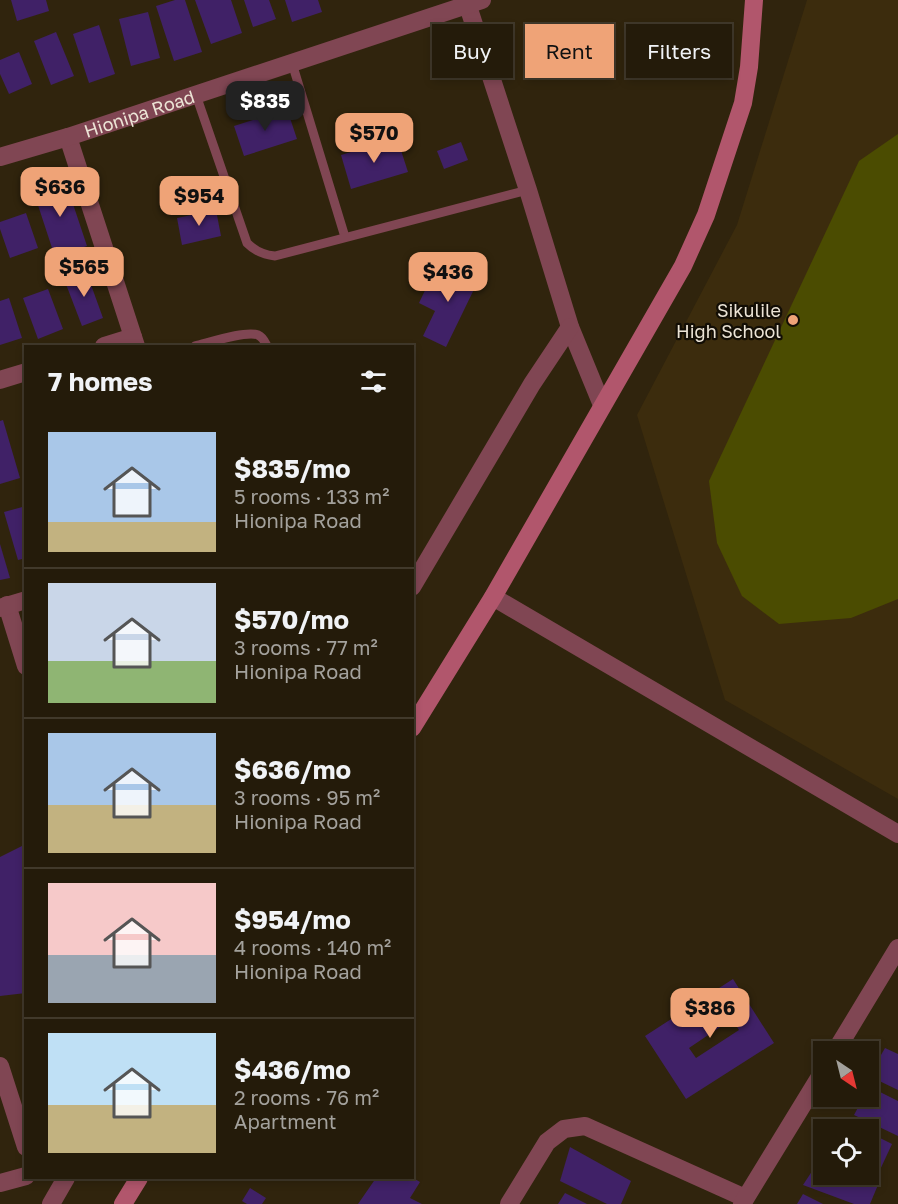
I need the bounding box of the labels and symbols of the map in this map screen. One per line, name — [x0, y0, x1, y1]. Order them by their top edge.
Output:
pin: $835 — [229, 81, 301, 132]
street label: Hionipa Road — [81, 85, 197, 142]
pin: $570 — [338, 113, 410, 164]
pin: $636 — [24, 167, 96, 218]
pin: $954 — [163, 176, 235, 227]
pin: $565 — [48, 247, 120, 298]
pin: $436 — [412, 252, 484, 303]
place label: Sikulile High School — [676, 299, 781, 342]
marker: Sikulile High School — [786, 313, 800, 327]
pin: $386 — [674, 988, 746, 1039]
north arrow — [813, 1041, 879, 1107]

